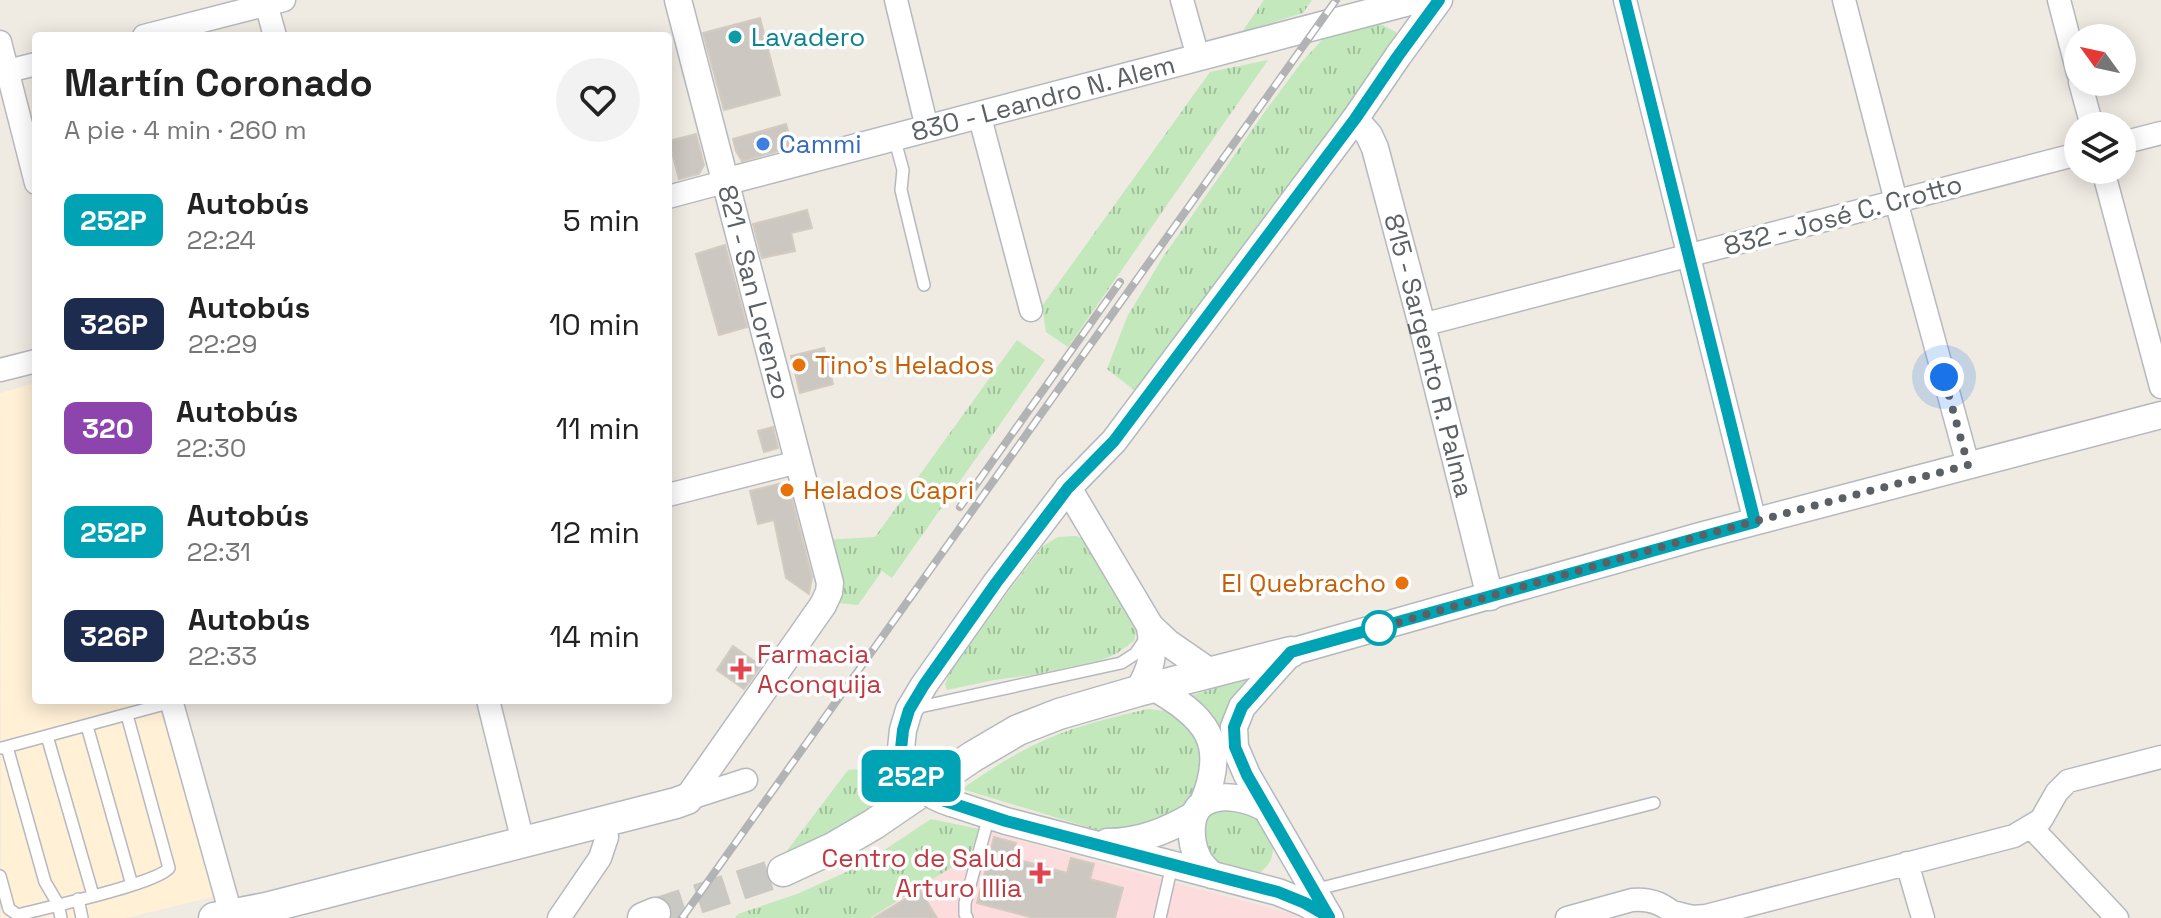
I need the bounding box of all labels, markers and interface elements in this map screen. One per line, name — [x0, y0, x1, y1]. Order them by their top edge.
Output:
place label: Lavadero — [751, 20, 865, 54]
north arrow — [2064, 24, 2136, 96]
map controls — [2064, 24, 2136, 184]
marker: Lavadero — [726, 28, 744, 46]
street label: 830 - Leandro N. Alem — [908, 47, 1179, 149]
button: heart — [556, 58, 640, 142]
text: Martín Coronado — [64, 59, 373, 107]
button: layers — [2064, 112, 2136, 184]
text: A pie · 4 min · 260 m — [64, 113, 307, 147]
place label: Cammi — [779, 127, 862, 161]
marker: Cammi — [754, 135, 772, 153]
street label: 832 - José C. Crotto — [1720, 167, 1966, 263]
street label: 821 - San Lorenzo — [710, 181, 798, 403]
text: Autobús — [187, 184, 309, 223]
text: 5 min — [563, 201, 640, 240]
text: 252P — [80, 202, 147, 238]
street label: 815 - Sargento R. Palma — [1376, 210, 1481, 501]
text: 22:24 — [187, 223, 256, 257]
text: Autobús — [188, 288, 310, 327]
text: 10 min — [549, 305, 640, 344]
text: 326P — [80, 306, 148, 342]
text: 22:29 — [188, 327, 257, 361]
place label: Tino's Helados — [815, 348, 994, 382]
marker: Tino's Helados — [790, 356, 808, 374]
your location — [1924, 357, 1964, 397]
text: Autobús — [176, 392, 298, 431]
text: 11 min — [556, 409, 640, 448]
text: 320 — [82, 410, 134, 446]
text: 22:30 — [176, 431, 246, 465]
place label: Helados Capri — [803, 473, 974, 507]
marker: Helados Capri — [778, 481, 796, 499]
text: Autobús — [187, 496, 309, 535]
text: 12 min — [550, 513, 640, 552]
text: 252P — [80, 514, 147, 550]
text: 22:31 — [187, 535, 251, 569]
place label: El Quebracho — [1221, 566, 1386, 600]
marker: El Quebracho — [1393, 574, 1411, 592]
text: Autobús — [188, 600, 310, 639]
unlabelled marker — [1362, 611, 1396, 645]
text: 14 min — [549, 617, 640, 656]
text: 326P — [80, 618, 148, 654]
place label: Farmacia Aconquija — [757, 637, 881, 701]
text: 22:33 — [188, 639, 257, 673]
marker: Farmacia Aconquija — [732, 660, 750, 678]
line badge: 252P — [855, 750, 967, 802]
text: 252P — [878, 758, 944, 794]
place label: Centro de Salud Arturo Illia — [822, 841, 1022, 905]
marker: Centro de Salud Arturo Illia — [1029, 862, 1051, 884]

